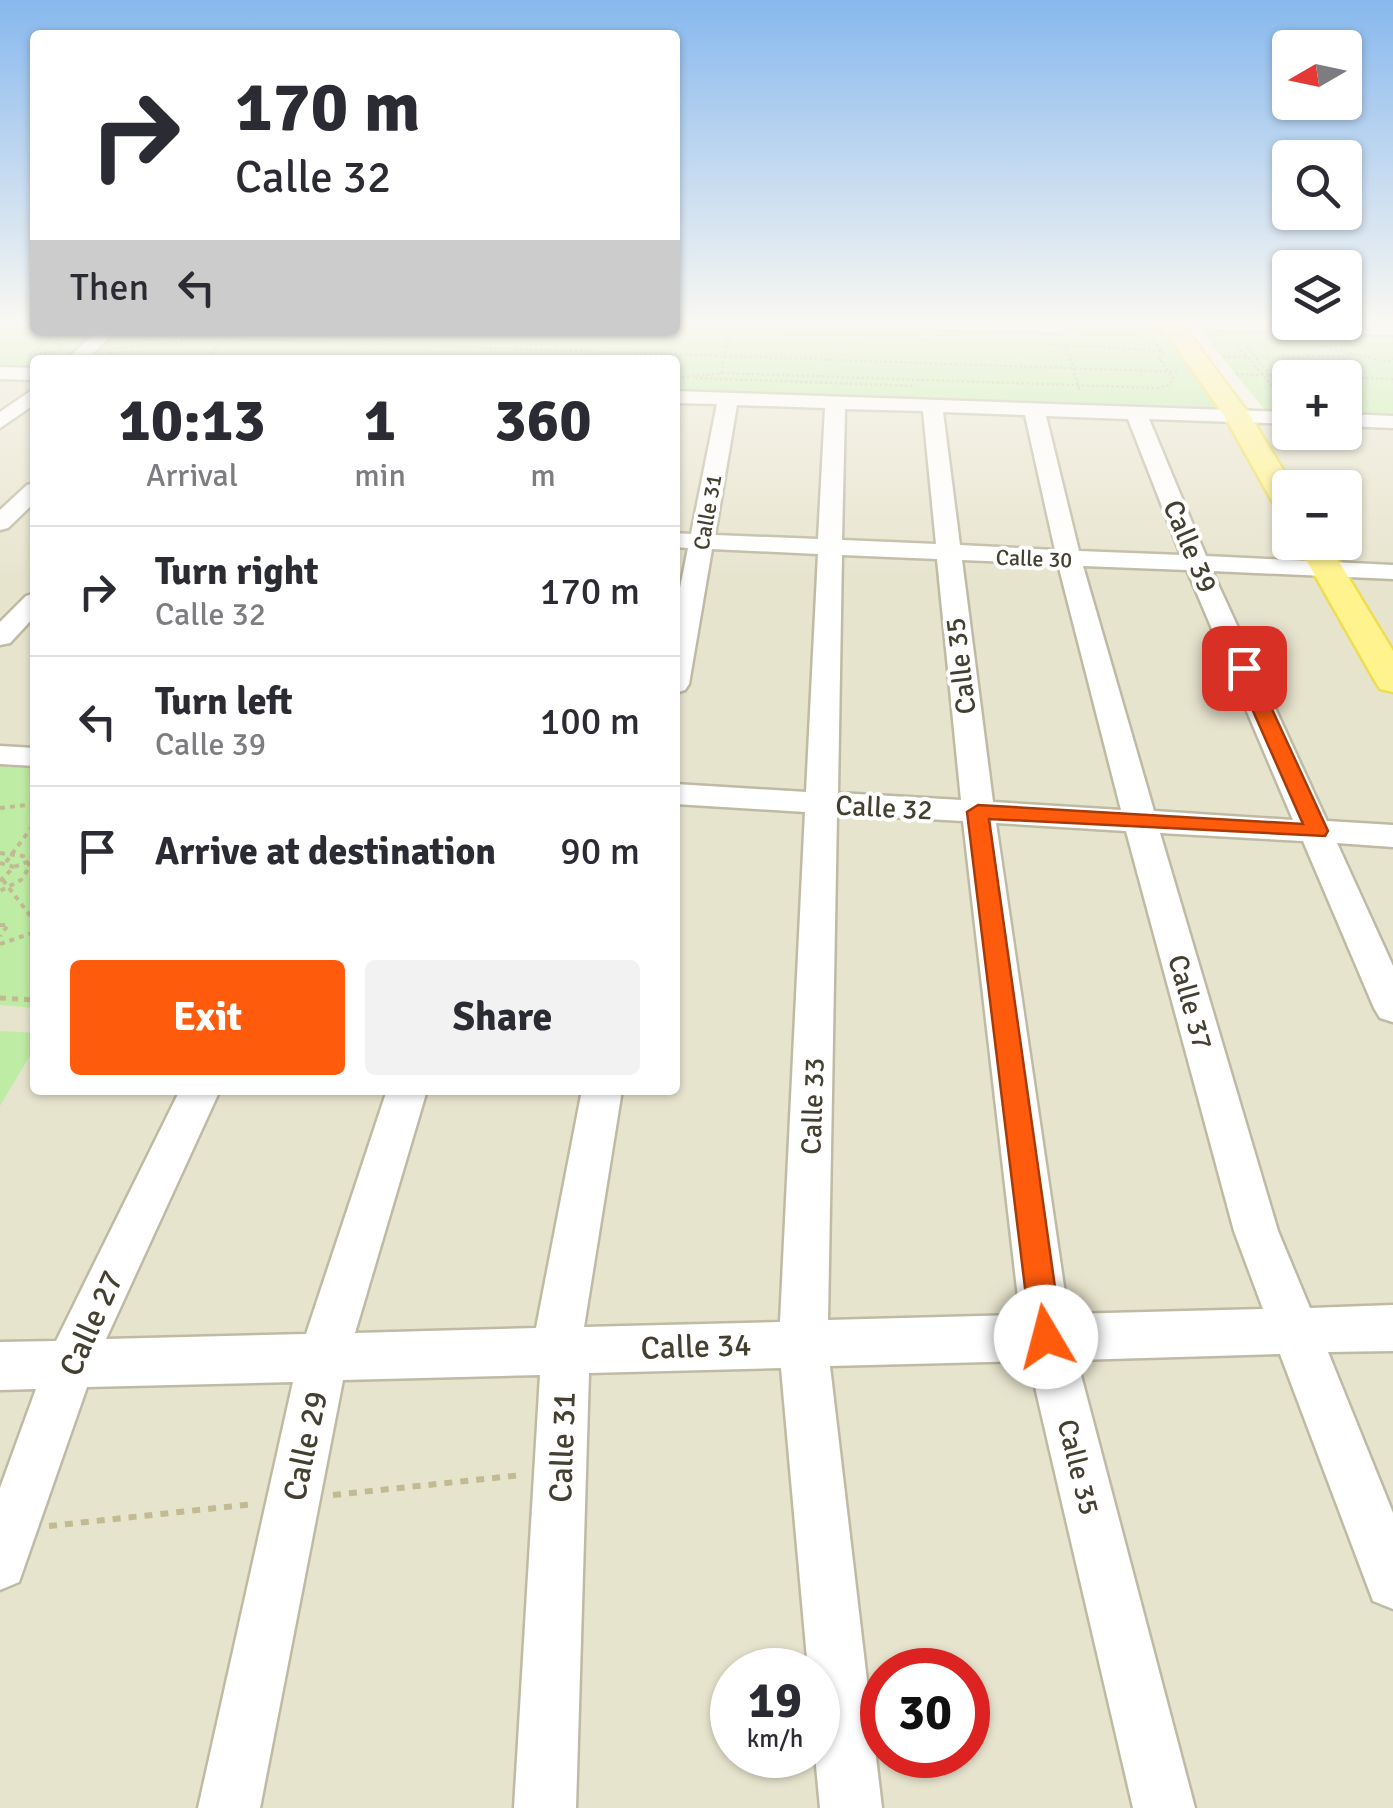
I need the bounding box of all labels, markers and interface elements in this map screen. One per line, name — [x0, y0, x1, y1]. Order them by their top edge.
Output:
north arrow — [1272, 30, 1362, 120]
map controls — [1272, 30, 1362, 560]
text: 170 m — [235, 64, 420, 150]
icon: right — [70, 70, 200, 200]
button: search — [1272, 140, 1362, 230]
text: Calle 32 — [235, 150, 391, 205]
button: layers — [1272, 250, 1362, 340]
icon: left — [169, 260, 224, 315]
text: Then — [70, 264, 149, 311]
button: + — [1272, 360, 1362, 450]
text: 10:13 — [118, 384, 266, 458]
text: 1 — [364, 384, 396, 458]
text: 360 — [494, 384, 592, 458]
text: Arrival — [146, 456, 238, 495]
text: min — [354, 456, 406, 495]
text: m — [530, 456, 556, 495]
button: − — [1272, 470, 1362, 560]
street label: Calle 31 — [688, 472, 727, 552]
street label: Calle 39 — [1155, 495, 1225, 598]
street label: Calle 30 — [995, 544, 1073, 573]
text: Turn right — [155, 548, 319, 595]
icon: right — [70, 564, 125, 619]
text: 170 m — [540, 568, 640, 615]
text: Calle 32 — [155, 595, 266, 634]
street label: Calle 35 — [938, 616, 984, 716]
pin — [1202, 626, 1287, 711]
icon: arrive — [1217, 641, 1272, 696]
text: Turn left — [155, 678, 293, 725]
icon: left — [70, 694, 125, 749]
text: 100 m — [540, 698, 640, 745]
text: Calle 39 — [155, 725, 266, 764]
street label: Calle 32 — [835, 788, 933, 828]
icon: arrive — [70, 824, 125, 879]
text: Arrive at destination — [155, 828, 496, 875]
text: 90 m — [560, 828, 640, 875]
street label: Calle 37 — [1160, 951, 1220, 1054]
button: Exit — [70, 960, 345, 1075]
button: Share — [365, 960, 640, 1075]
street label: Calle 33 — [794, 1057, 832, 1155]
street label: Calle 27 — [51, 1265, 132, 1382]
position arrow — [994, 1285, 1098, 1389]
street label: Calle 34 — [640, 1325, 752, 1368]
street label: Calle 29 — [275, 1388, 336, 1504]
street label: Calle 31 — [541, 1391, 584, 1503]
street label: Calle 35 — [1050, 1416, 1106, 1519]
speed limit sign: 30 — [860, 1648, 990, 1778]
text: 19 — [748, 1670, 802, 1732]
text: km/h — [747, 1723, 803, 1754]

